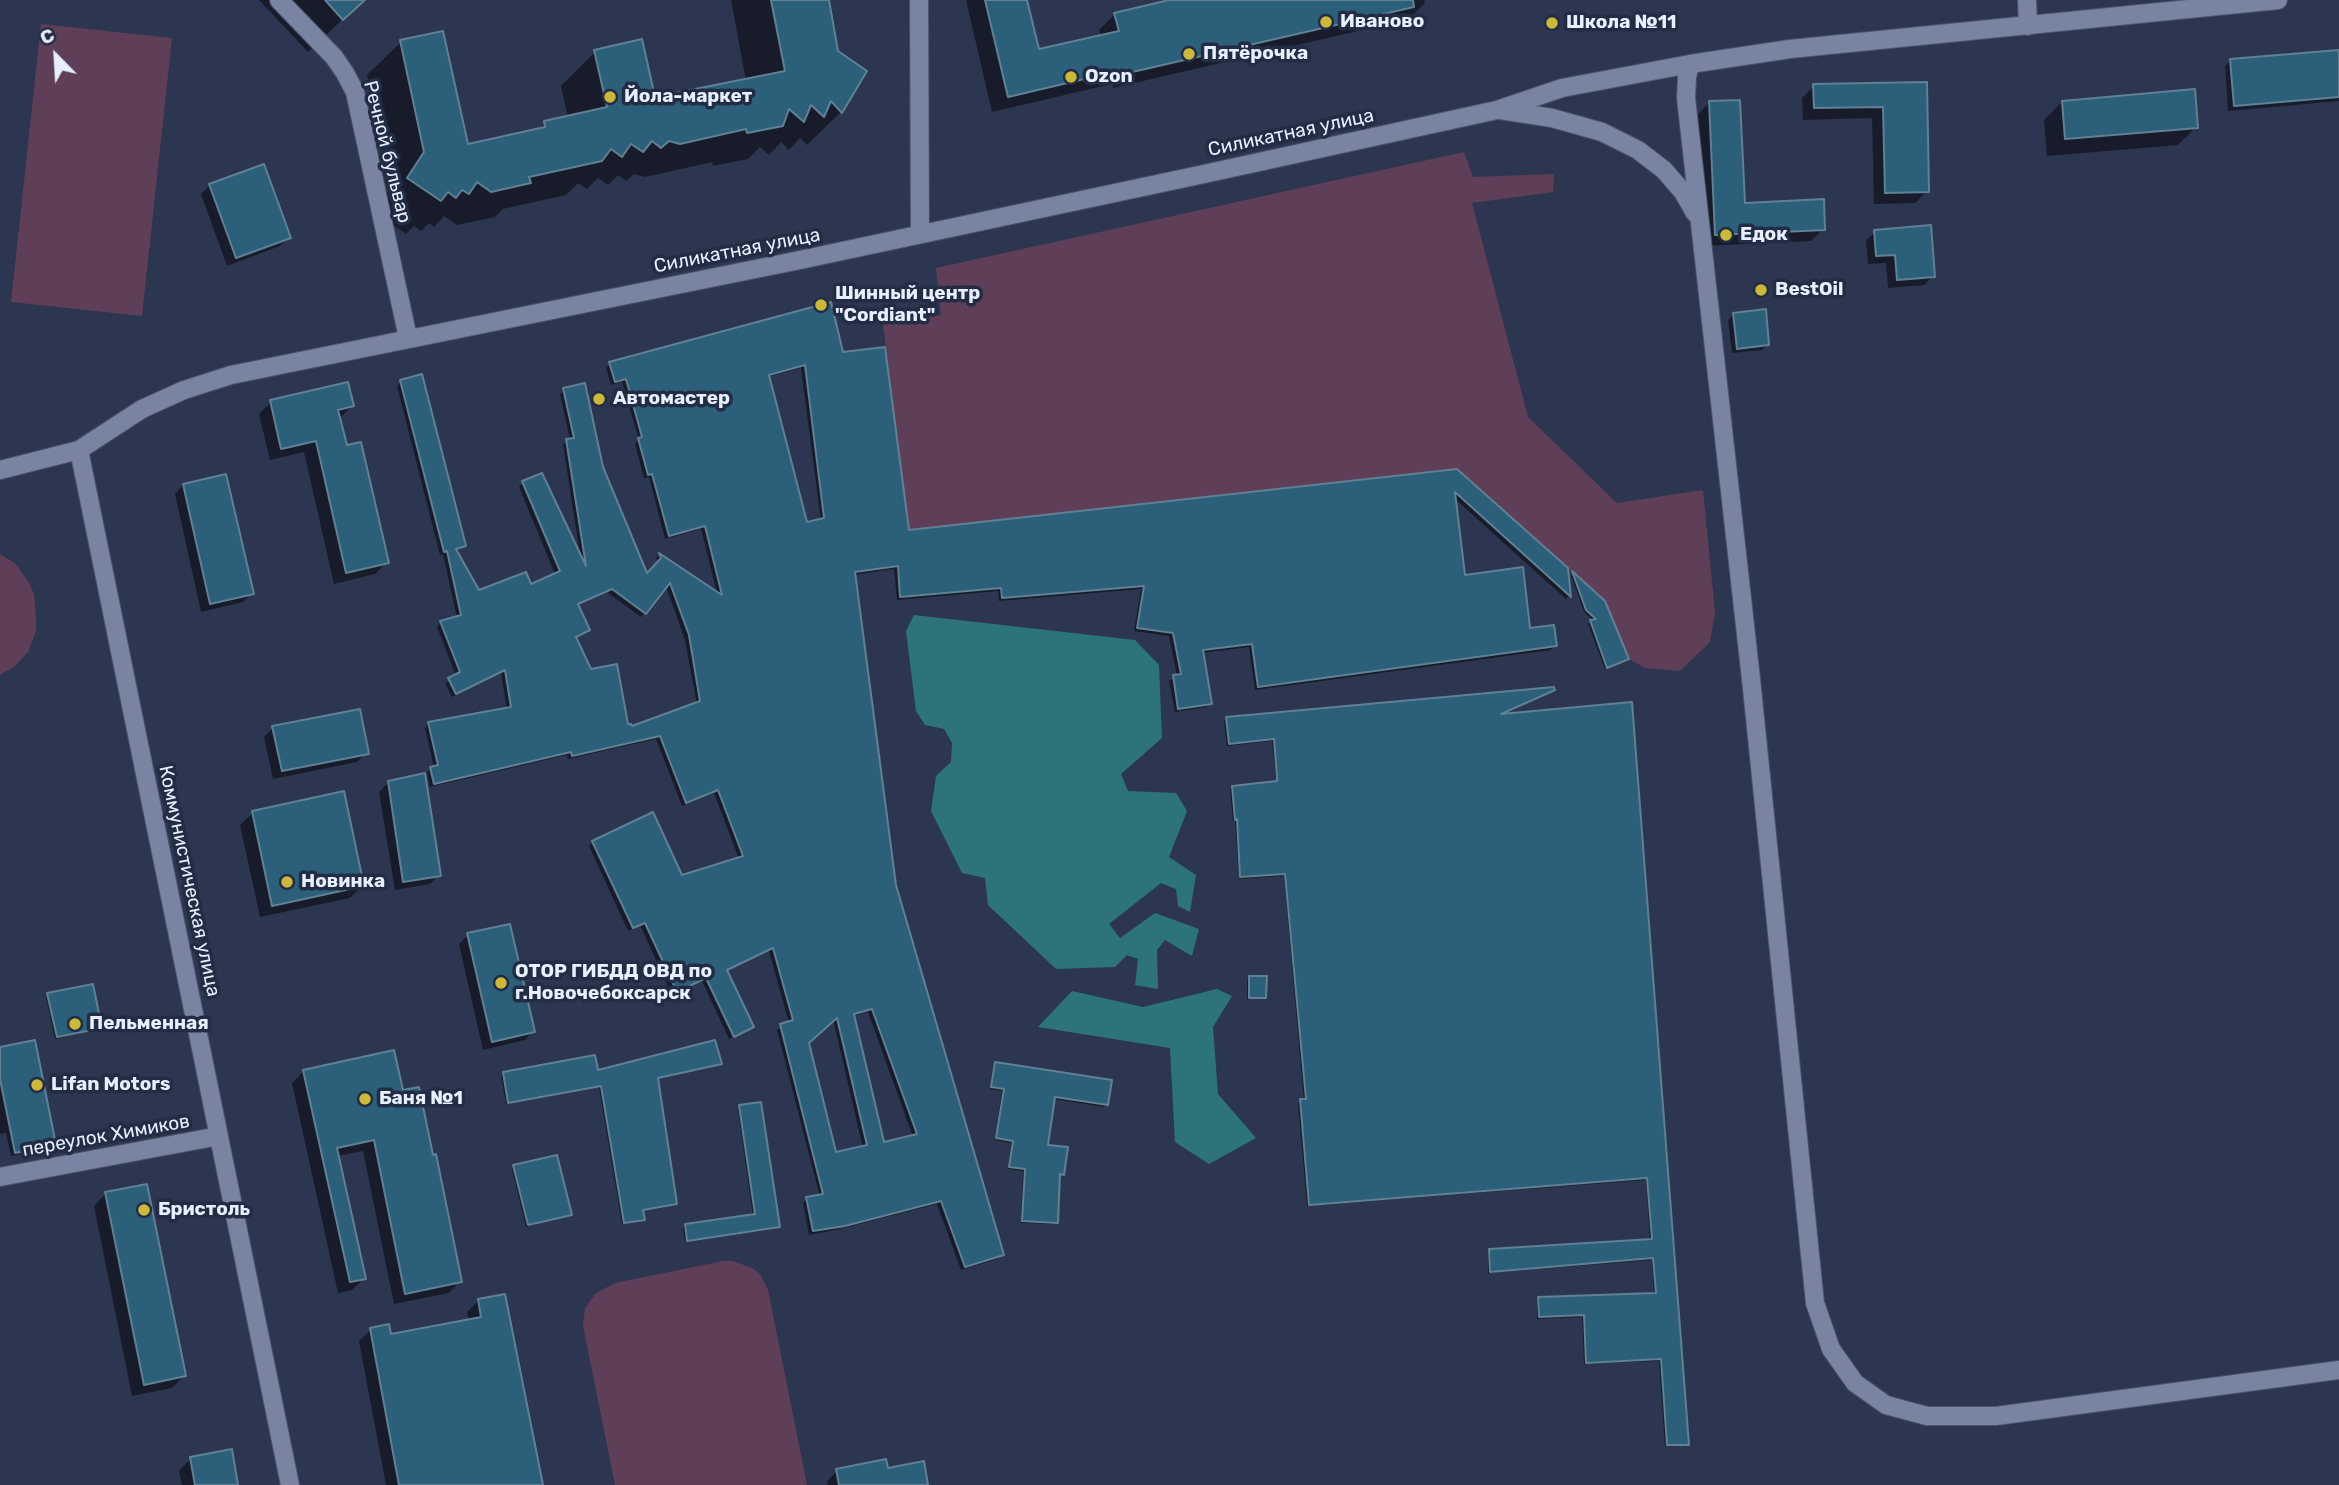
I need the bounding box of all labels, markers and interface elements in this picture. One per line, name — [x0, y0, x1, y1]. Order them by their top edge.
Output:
place label: Иваново — [1340, 11, 1424, 33]
place label: Школа №11 — [1566, 12, 1677, 34]
marker: Иваново — [1318, 14, 1334, 30]
marker: Школа №11 — [1544, 15, 1560, 31]
north arrow — [21, 21, 91, 91]
text: С — [36, 23, 58, 50]
place label: Пятёрочка — [1203, 43, 1308, 65]
marker: Пятёрочка — [1181, 46, 1197, 62]
place label: Ozon — [1085, 66, 1133, 88]
marker: Ozon — [1063, 69, 1079, 85]
street label: Речной бульвар — [358, 78, 416, 226]
place label: Йола-маркет — [624, 86, 752, 108]
marker: Йола-маркет — [602, 89, 618, 105]
street label: Силикатная улица — [1206, 104, 1376, 162]
street label: Силикатная улица — [652, 224, 822, 278]
place label: Едок — [1740, 224, 1788, 246]
marker: Едок — [1718, 227, 1734, 243]
place label: BestOil — [1775, 279, 1843, 301]
marker: BestOil — [1753, 282, 1769, 298]
place label: Шинный центр "Cordiant" — [835, 283, 980, 327]
marker: Шинный центр "Cordiant" — [813, 297, 829, 313]
place label: Автомастер — [613, 388, 730, 410]
marker: Автомастер — [591, 391, 607, 407]
street label: Коммунистическая улица — [153, 763, 225, 999]
place label: Новинка — [301, 871, 385, 893]
marker: Новинка — [279, 874, 295, 890]
place label: ОТОР ГИБДД ОВД по г.Новочебоксарск — [515, 961, 712, 1005]
marker: ОТОР ГИБДД ОВД по г.Новочебоксарск — [493, 975, 509, 991]
place label: Пельменная — [89, 1013, 209, 1035]
marker: Пельменная — [67, 1016, 83, 1032]
place label: Lifan Motors — [51, 1074, 170, 1096]
marker: Lifan Motors — [29, 1077, 45, 1093]
place label: Баня №1 — [379, 1088, 463, 1110]
marker: Баня №1 — [357, 1091, 373, 1107]
street label: переулок Химиков — [21, 1110, 191, 1162]
place label: Бристоль — [158, 1199, 250, 1221]
marker: Бристоль — [136, 1202, 152, 1218]

